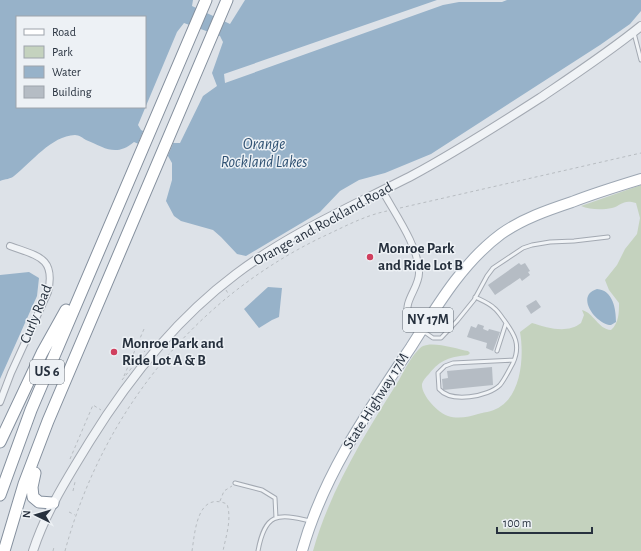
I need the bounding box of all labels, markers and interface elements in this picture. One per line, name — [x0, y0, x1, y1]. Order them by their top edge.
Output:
legend — [16, 16, 146, 108]
text: Road — [52, 26, 76, 38]
text: Park — [52, 46, 73, 58]
text: Water — [52, 66, 81, 78]
text: Building — [52, 86, 92, 98]
water label: Orange Rockland Lakes — [221, 136, 307, 170]
street label: Orange and Rockland Road — [251, 179, 395, 268]
place label: Monroe Park and Ride Lot B — [378, 241, 463, 273]
marker: Monroe Park and Ride Lot B — [365, 252, 375, 262]
street label: Curly Road — [17, 282, 55, 346]
road number: NY 17M — [403, 308, 453, 332]
place label: Monroe Park and Ride Lot A & B — [122, 336, 224, 368]
marker: Monroe Park and Ride Lot A & B — [109, 347, 119, 357]
street label: State Highway 17M — [340, 350, 412, 452]
road number: US 6 — [30, 360, 64, 384]
north arrow — [16, 495, 56, 535]
scale bar — [497, 509, 592, 535]
text: N — [21, 510, 32, 518]
text: 100 m — [503, 517, 531, 529]

